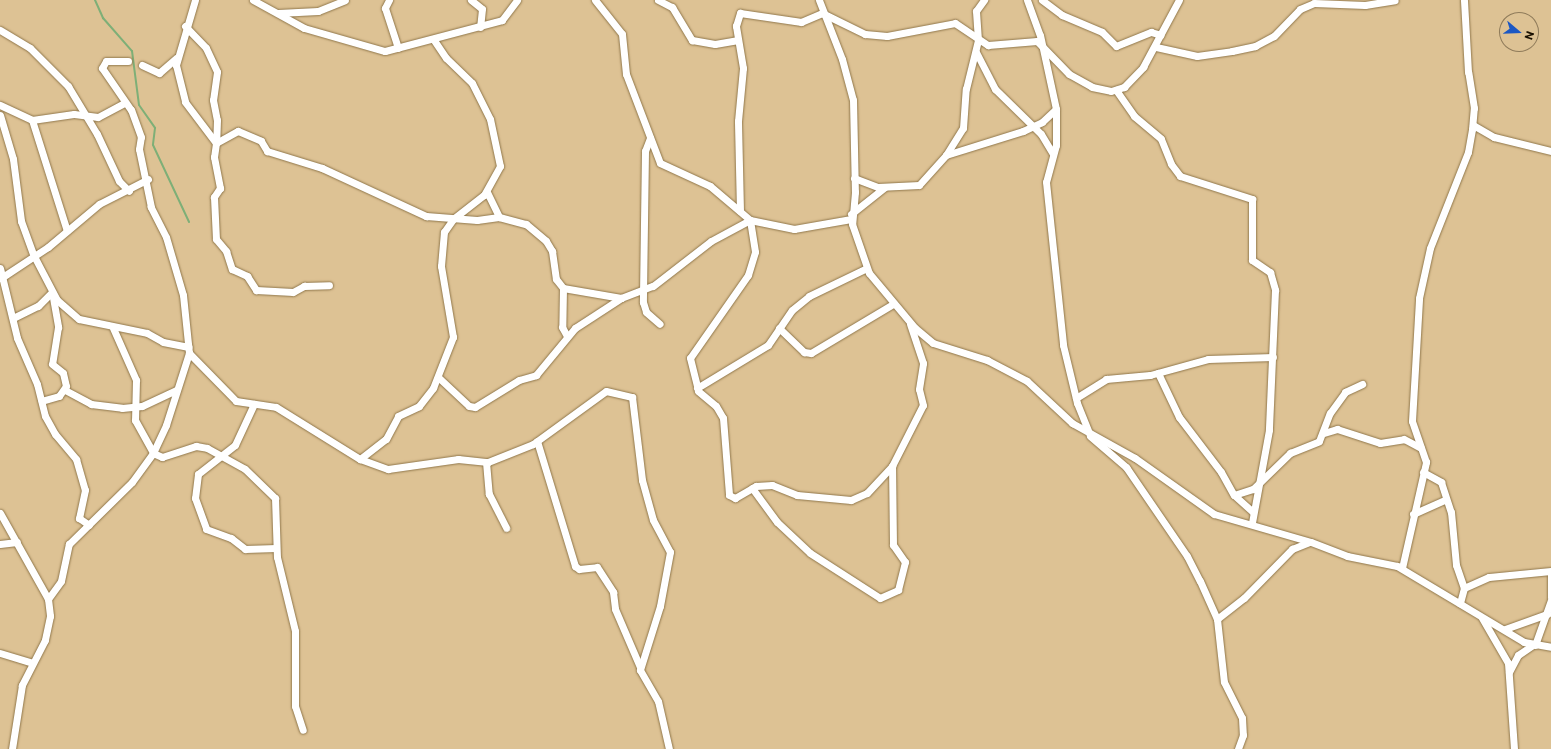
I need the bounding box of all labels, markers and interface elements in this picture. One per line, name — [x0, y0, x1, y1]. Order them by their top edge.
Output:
north arrow — [1499, 12, 1539, 52]
text: N — [1522, 30, 1537, 42]

